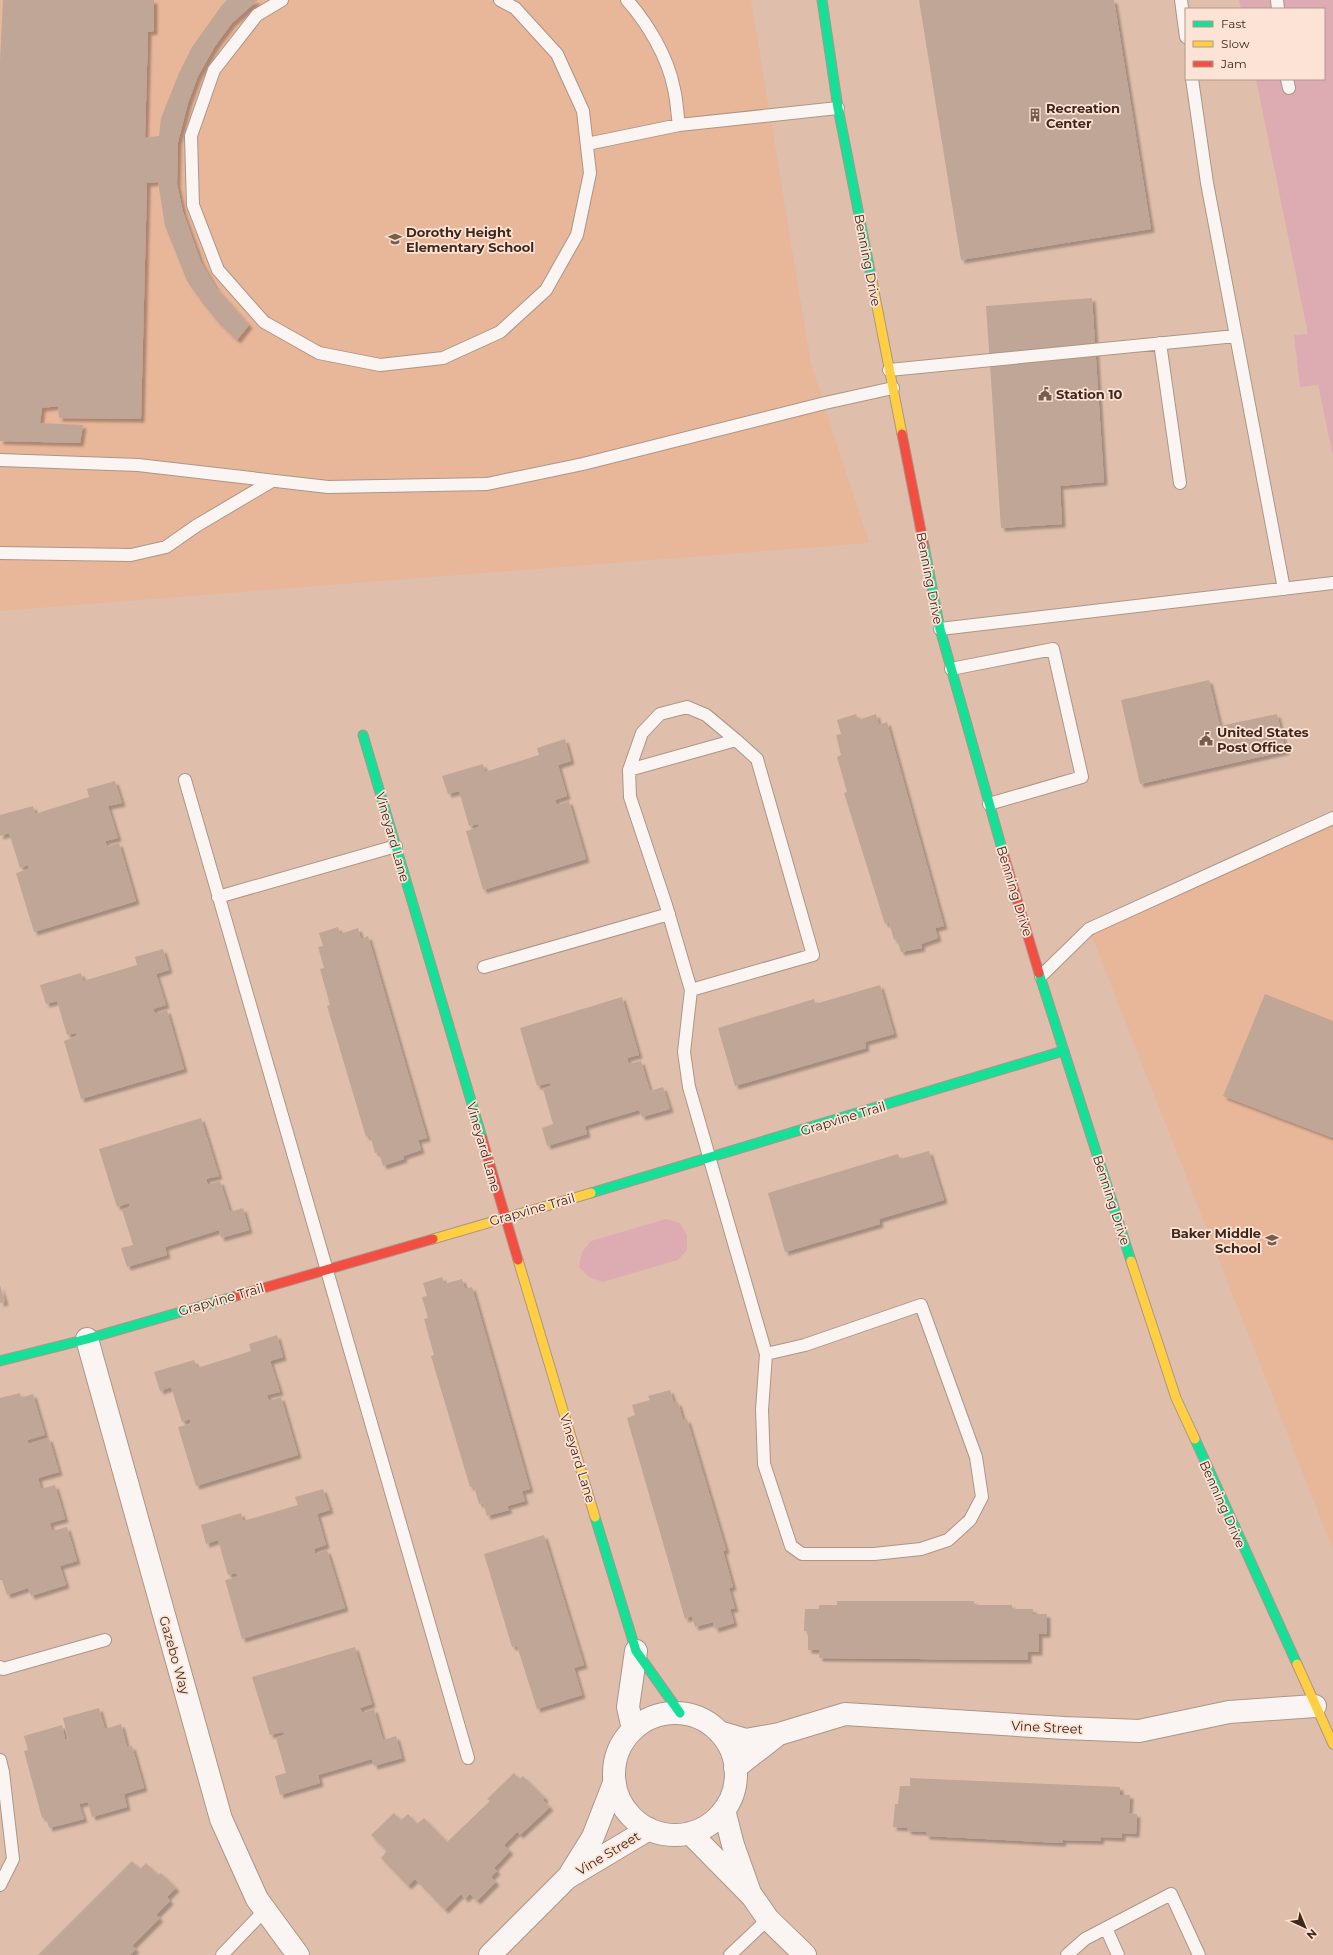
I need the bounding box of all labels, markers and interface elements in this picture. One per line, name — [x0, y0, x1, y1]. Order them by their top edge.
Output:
legend — [1185, 8, 1325, 80]
text: Fast — [1221, 16, 1246, 31]
text: Slow — [1221, 36, 1250, 51]
text: Jam — [1220, 56, 1247, 71]
place label: Recreation Center — [1046, 100, 1120, 131]
building icon: Recreation Center — [1027, 107, 1043, 123]
street label: Benning Drive — [851, 212, 885, 308]
place label: Dorothy Height Elementary School — [406, 224, 534, 255]
school or university icon: Dorothy Height Elementary School — [387, 231, 403, 247]
public building icon: Station 10 — [1037, 386, 1053, 402]
place label: Station 10 — [1056, 386, 1123, 402]
street label: Benning Drive — [913, 530, 947, 626]
place label: United States Post Office — [1217, 724, 1309, 755]
public building icon: United States Post Office — [1198, 731, 1214, 747]
street label: Vineyard Lane — [373, 790, 413, 884]
street label: Benning Drive — [994, 844, 1036, 938]
street label: Grapvine Trail — [798, 1097, 888, 1139]
street label: Vineyard Lane — [464, 1100, 504, 1194]
street label: Benning Drive — [1090, 1153, 1134, 1247]
street label: Grapvine Trail — [487, 1189, 577, 1229]
place label: Baker Middle School — [1171, 1225, 1261, 1256]
school or university icon: Baker Middle School — [1264, 1232, 1280, 1248]
street label: Grapvine Trail — [176, 1279, 266, 1319]
street label: Vineyard Lane — [557, 1411, 599, 1505]
street label: Benning Drive — [1197, 1458, 1249, 1550]
street label: Gazebo Way — [156, 1614, 194, 1697]
street label: Vine Street — [1011, 1717, 1083, 1737]
street label: Vine Street — [573, 1828, 643, 1878]
north arrow — [1285, 1907, 1325, 1947]
text: N — [1304, 1926, 1320, 1942]

